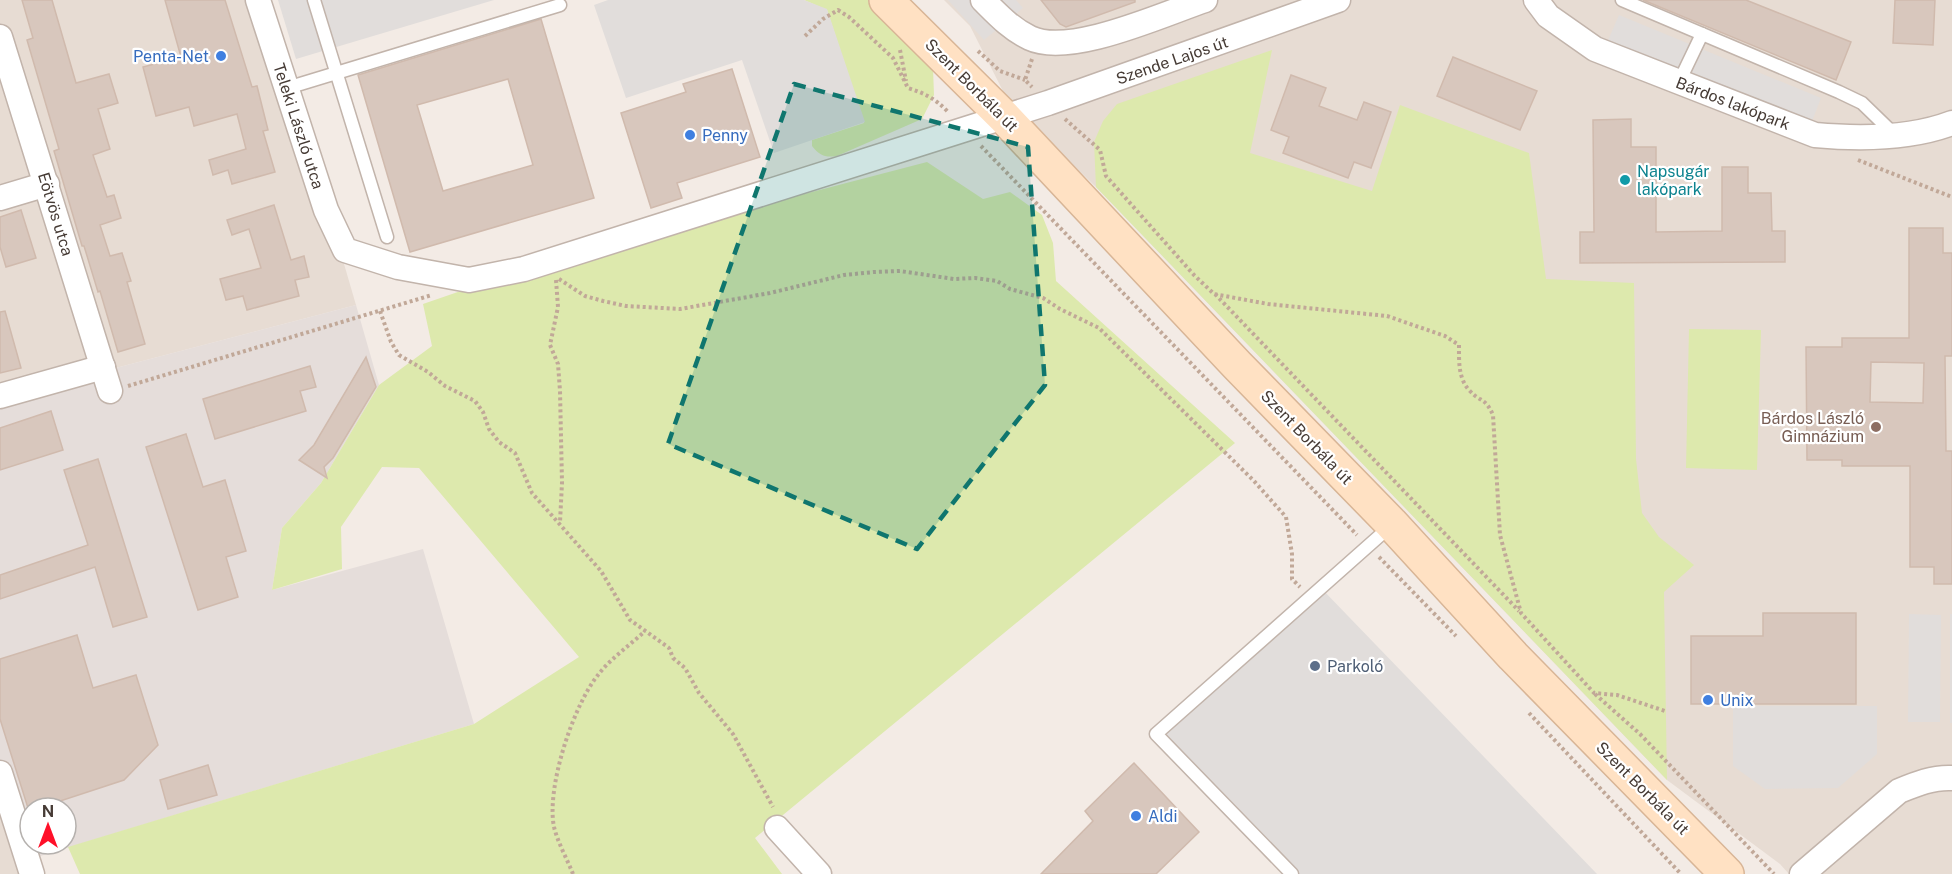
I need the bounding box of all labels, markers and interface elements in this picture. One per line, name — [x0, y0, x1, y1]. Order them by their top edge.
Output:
street label: Szende Lajos út — [1114, 32, 1231, 89]
street label: Szent Borbála út — [921, 35, 1022, 136]
place label: Penta-Net — [133, 47, 209, 66]
marker: Penta-Net — [214, 49, 228, 63]
street label: Teleki László utca — [269, 61, 328, 192]
street label: Bárdos lakópark — [1673, 73, 1793, 134]
place label: Penny — [702, 126, 748, 145]
marker: Penny — [683, 128, 697, 142]
place label: Napsugár lakópark — [1637, 162, 1710, 199]
street label: Eötvös utca — [34, 170, 77, 258]
marker: Napsugár lakópark — [1618, 173, 1632, 187]
street label: Szent Borbála út — [1257, 386, 1356, 488]
place label: Bárdos László Gimnázium — [1761, 409, 1864, 446]
marker: Bárdos László Gimnázium — [1869, 420, 1883, 434]
place label: Parkoló — [1327, 657, 1383, 676]
marker: Parkoló — [1308, 659, 1322, 673]
place label: Unix — [1720, 691, 1753, 710]
marker: Unix — [1701, 693, 1715, 707]
street label: Szent Borbála út — [1592, 738, 1693, 839]
north arrow — [18, 796, 78, 856]
text: N — [42, 802, 54, 821]
place label: Aldi — [1148, 807, 1177, 826]
marker: Aldi — [1129, 809, 1143, 823]

